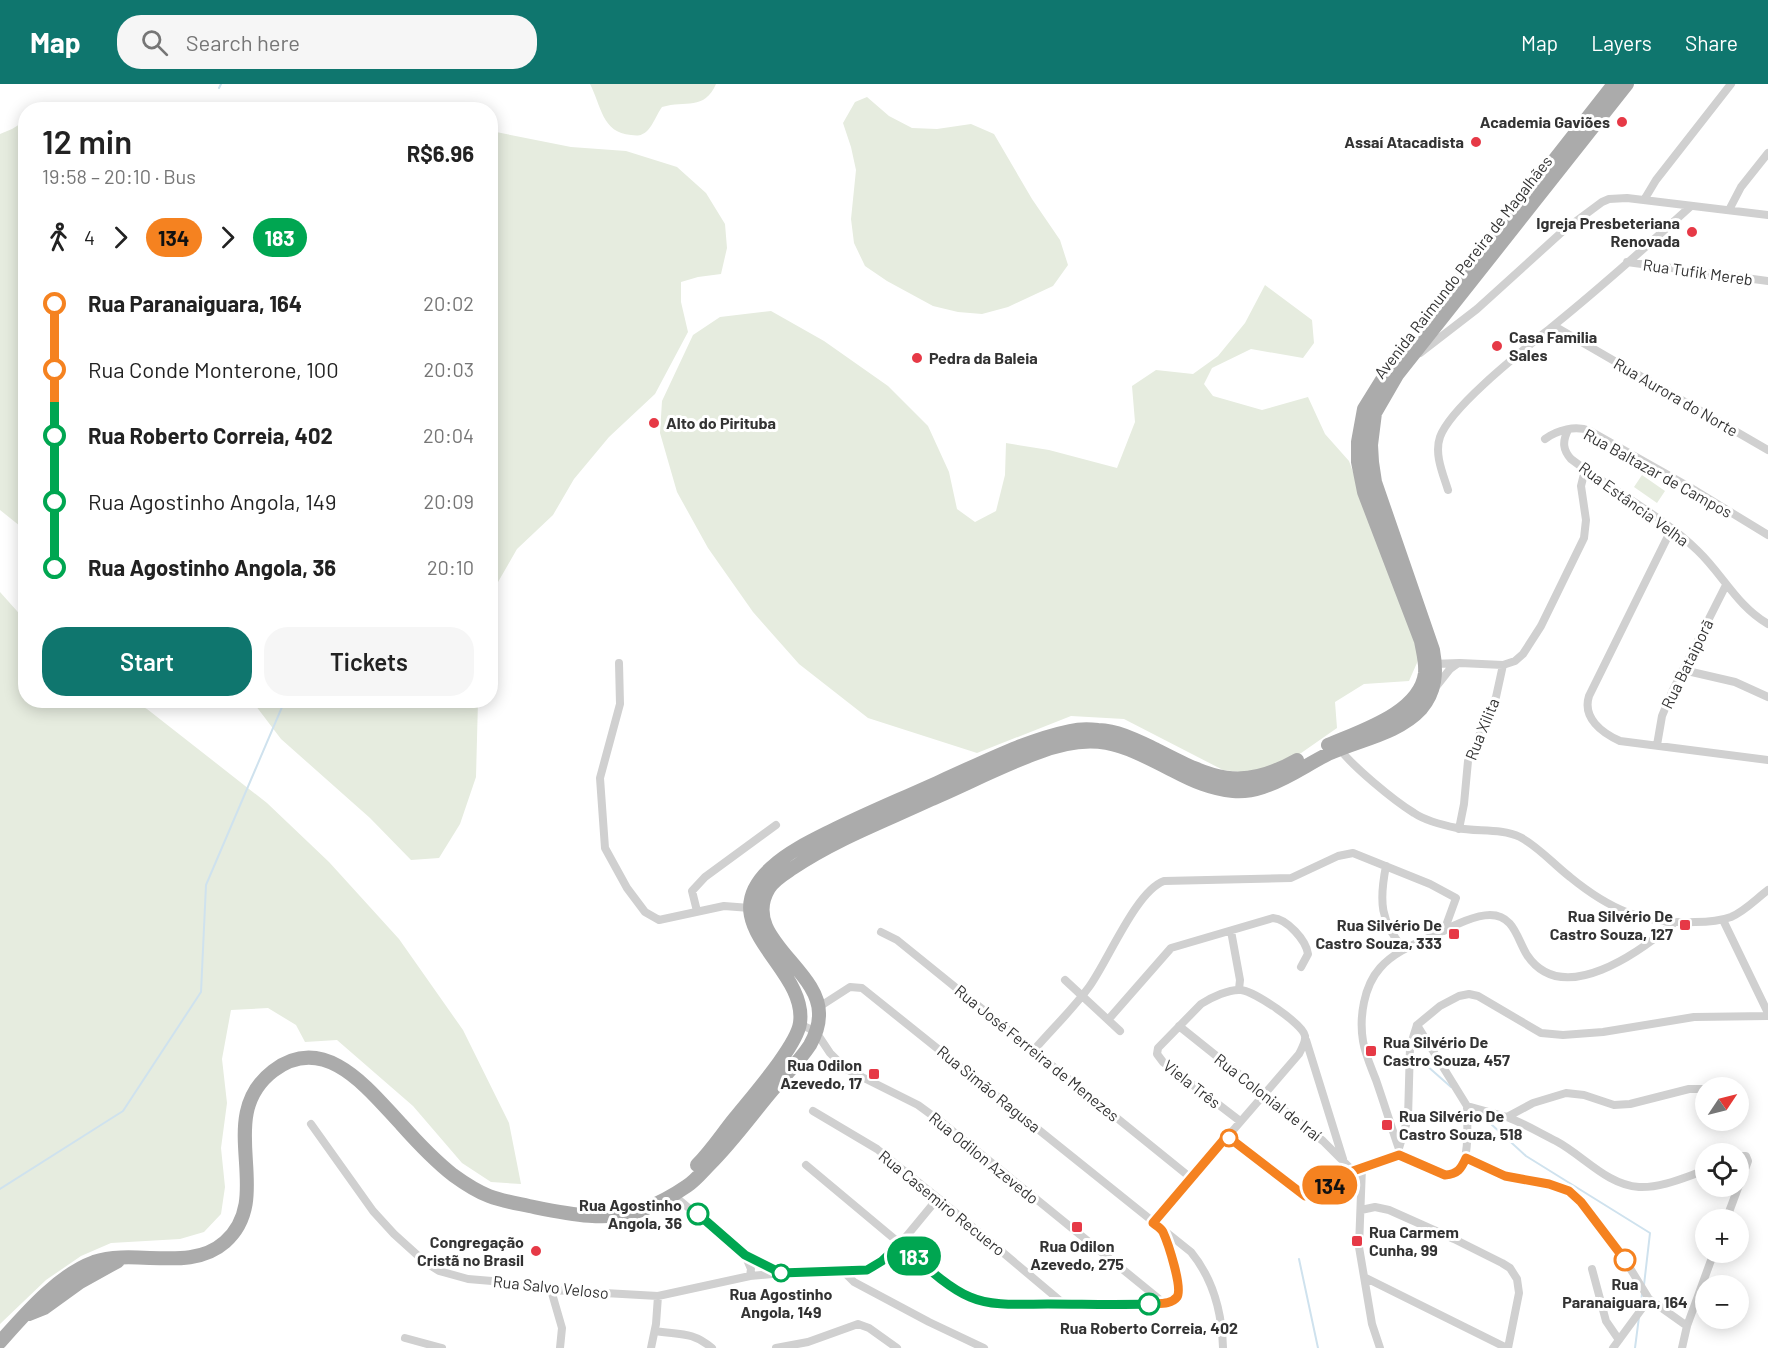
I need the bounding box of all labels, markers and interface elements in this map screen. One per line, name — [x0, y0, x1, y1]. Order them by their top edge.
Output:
search box — [117, 15, 537, 69]
text: Map — [30, 25, 81, 59]
icon: search — [138, 26, 171, 59]
text: Search here — [186, 29, 300, 55]
text: Map — [1521, 30, 1558, 55]
text: Layers — [1591, 30, 1652, 55]
text: Share — [1685, 30, 1738, 55]
place label: Academia Gaviões — [1480, 112, 1610, 131]
marker: Academia Gaviões — [1615, 115, 1629, 129]
text: 12 min — [42, 121, 132, 161]
place label: Assaí Atacadista — [1344, 132, 1464, 151]
marker: Assaí Atacadista — [1469, 135, 1483, 149]
text: R$6.96 — [407, 140, 474, 166]
street label: Avenida Raimundo Pereira de Magalhães — [1370, 152, 1556, 382]
text: 19:58 – 20:10 · Bus — [42, 164, 196, 188]
place label: Igreja Presbeteriana Renovada — [1536, 213, 1680, 250]
icon: walk — [42, 221, 75, 254]
icon: forward — [104, 221, 137, 254]
icon: forward — [211, 221, 244, 254]
text: 4 — [84, 225, 95, 249]
text: 134 — [158, 225, 190, 250]
text: 183 — [265, 225, 295, 250]
marker: Igreja Presbeteriana Renovada — [1685, 225, 1699, 239]
street label: Rua Tufik Mereb — [1642, 254, 1754, 289]
text: Rua Paranaiguara, 164 — [88, 290, 302, 316]
text: 20:02 — [423, 291, 474, 315]
place label: Casa Familia Sales — [1509, 327, 1597, 364]
marker: Casa Familia Sales — [1490, 339, 1504, 353]
place label: Pedra da Baleia — [929, 348, 1038, 367]
marker: Pedra da Baleia — [910, 351, 924, 365]
street label: Rua Aurora do Norte — [1611, 353, 1742, 440]
text: Rua Conde Monterone, 100 — [88, 356, 339, 382]
text: 20:03 — [424, 357, 474, 381]
place label: Alto do Pirituba — [666, 413, 776, 432]
marker: Alto do Pirituba — [647, 416, 661, 430]
text: Rua Roberto Correia, 402 — [88, 422, 333, 448]
text: 20:04 — [423, 423, 474, 447]
street label: Rua Baltazar de Campos — [1581, 424, 1736, 521]
street label: Rua Estância Velha — [1576, 457, 1693, 550]
text: Rua Agostinho Angola, 149 — [88, 488, 336, 514]
text: 20:09 — [423, 489, 474, 513]
text: Rua Agostinho Angola, 36 — [88, 554, 336, 580]
text: 20:10 — [427, 555, 474, 579]
street label: Rua Bataiporã — [1657, 616, 1716, 712]
button: Start — [42, 627, 252, 696]
button: Tickets — [264, 627, 474, 696]
street label: Rua Xilita — [1461, 695, 1503, 763]
place label: Rua Silvério De Castro Souza, 127 — [1550, 906, 1673, 943]
place label: Rua Silvério De Castro Souza, 333 — [1315, 915, 1442, 952]
marker: Rua Silvério De Castro Souza, 127 — [1678, 918, 1692, 932]
marker: Rua Silvério De Castro Souza, 333 — [1447, 927, 1461, 941]
street label: Rua José Ferreira de Menezes — [951, 980, 1123, 1125]
place label: Rua Silvério De Castro Souza, 457 — [1383, 1032, 1510, 1069]
street label: Rua Simão Ragusa — [934, 1041, 1045, 1136]
marker: Rua Silvério De Castro Souza, 457 — [1364, 1044, 1378, 1058]
street label: Rua Colonial de Iraí — [1211, 1049, 1326, 1145]
place label: Rua Odilon Azevedo, 17 — [780, 1055, 862, 1092]
street label: Viela Três — [1160, 1055, 1225, 1112]
marker: Rua Odilon Azevedo, 17 — [867, 1067, 881, 1081]
north arrow — [1695, 1077, 1749, 1131]
map controls — [1695, 1077, 1749, 1329]
place label: Rua Silvério De Castro Souza, 518 — [1399, 1106, 1523, 1143]
street label: Rua Odilon Azevedo — [926, 1108, 1043, 1208]
marker: Rua Silvério De Castro Souza, 518 — [1380, 1118, 1394, 1132]
unlabelled marker — [1220, 1129, 1238, 1147]
button: locate — [1695, 1143, 1749, 1197]
street label: Rua Casemiro Recuero — [875, 1146, 1009, 1259]
line badge: 134 — [1296, 1166, 1364, 1204]
text: 134 — [1314, 1173, 1346, 1198]
place label: Rua Agostinho Angola, 36 — [579, 1195, 682, 1232]
marker: Rua Agostinho Angola, 36 — [687, 1203, 709, 1225]
button: + — [1695, 1209, 1749, 1263]
marker: Rua Odilon Azevedo, 275 — [1070, 1220, 1084, 1234]
place label: Rua Carmem Cunha, 99 — [1369, 1222, 1459, 1259]
place label: Congregação Cristã no Brasil — [417, 1232, 524, 1269]
marker: Rua Carmem Cunha, 99 — [1350, 1234, 1364, 1248]
line badge: 183 — [880, 1236, 948, 1276]
place label: Rua Odilon Azevedo, 275 — [1030, 1236, 1124, 1273]
marker: Congregação Cristã no Brasil — [529, 1244, 543, 1258]
text: 183 — [899, 1244, 929, 1269]
marker: Rua Paranaiguara, 164 — [1614, 1249, 1636, 1271]
marker: Rua Agostinho Angola, 149 — [772, 1264, 790, 1282]
street label: Rua Salvo Veloso — [492, 1271, 610, 1302]
place label: Rua Paranaiguara, 164 — [1562, 1274, 1688, 1311]
button: − — [1695, 1275, 1749, 1329]
place label: Rua Agostinho Angola, 149 — [730, 1284, 833, 1321]
marker: Rua Roberto Correia, 402 — [1138, 1293, 1160, 1315]
place label: Rua Roberto Correia, 402 — [1060, 1318, 1238, 1337]

